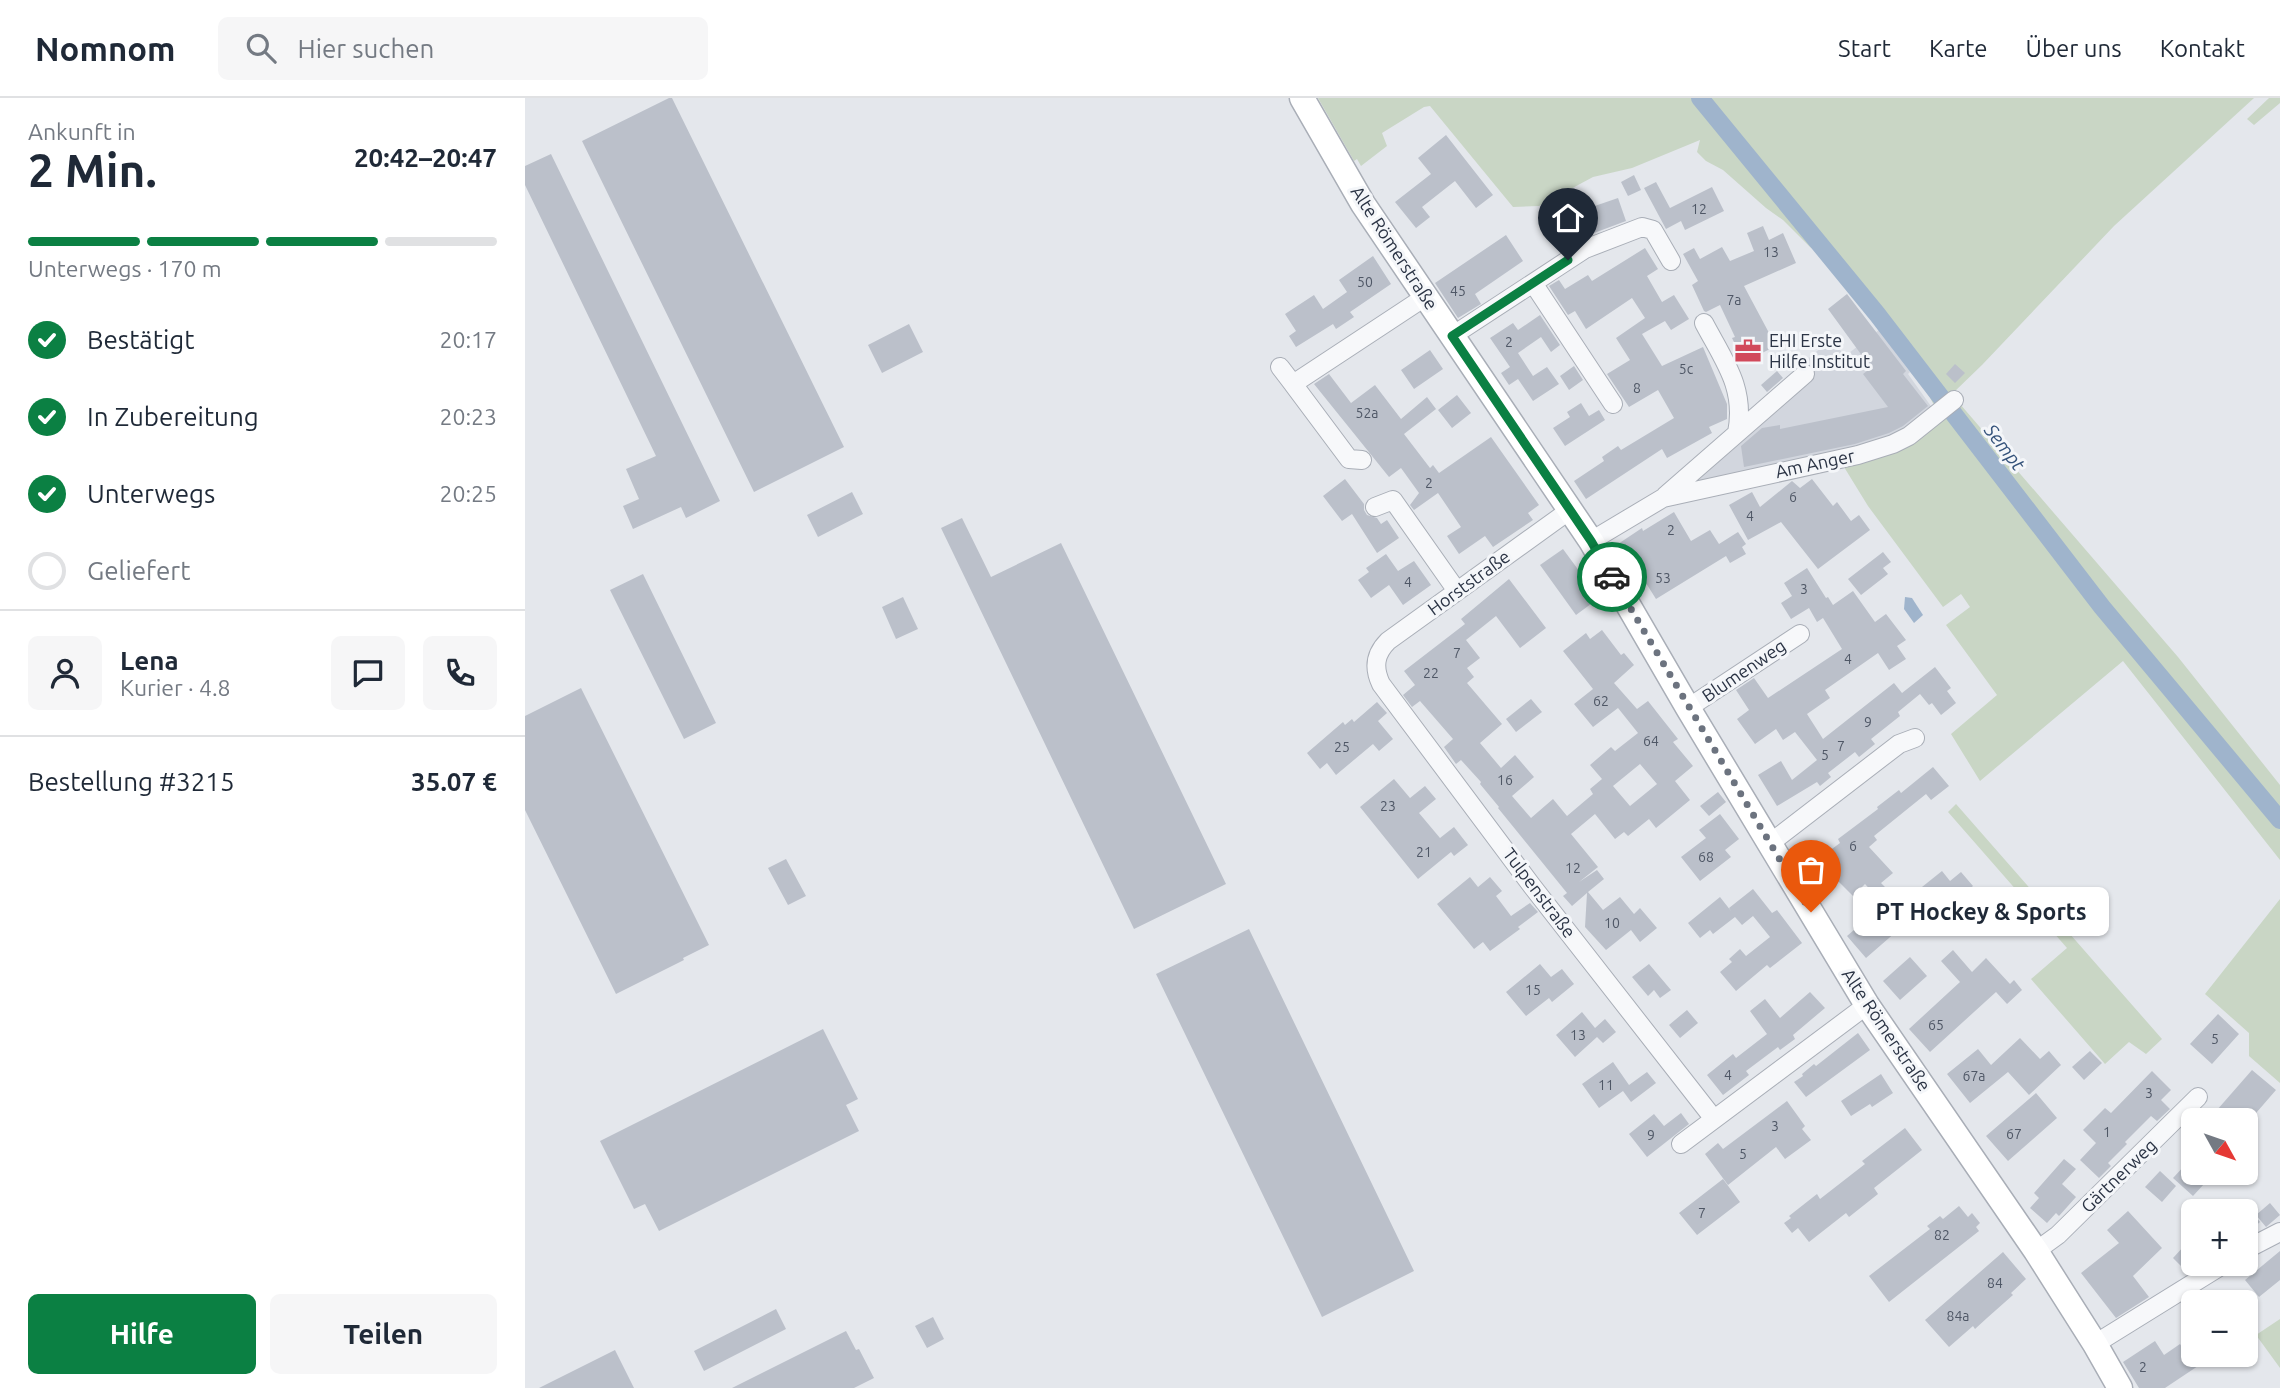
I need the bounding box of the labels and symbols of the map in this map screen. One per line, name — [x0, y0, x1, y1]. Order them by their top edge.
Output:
street label: Alte Römerstraße — [1347, 182, 1442, 313]
pin — [1538, 188, 1598, 260]
house number: 12 — [1691, 201, 1707, 217]
house number: 13 — [1763, 244, 1779, 260]
house number: 50 — [1357, 274, 1373, 290]
house number: 45 — [1450, 283, 1466, 299]
house number: 7a — [1726, 292, 1742, 308]
place label: EHI Erste Hilfe Institut — [1769, 330, 1870, 371]
house number: 2 — [1505, 334, 1513, 350]
office icon: EHI Erste Hilfe Institut — [1733, 336, 1763, 366]
house number: 5c — [1679, 361, 1694, 377]
house number: 8 — [1633, 380, 1641, 396]
house number: 52a — [1356, 405, 1379, 421]
water label: Sempt — [1980, 419, 2030, 475]
street label: Am Anger — [1773, 445, 1856, 481]
house number: 2 — [1425, 475, 1433, 491]
house number: 6 — [1789, 489, 1797, 505]
house number: 4 — [1746, 508, 1754, 524]
house number: 2 — [1667, 522, 1675, 538]
courier — [1577, 542, 1647, 612]
street label: Horststraße — [1423, 546, 1513, 619]
house number: 53 — [1655, 570, 1671, 586]
house number: 4 — [1404, 574, 1412, 590]
house number: 3 — [1800, 581, 1808, 597]
street label: Blumenweg — [1698, 635, 1789, 705]
house number: 7 — [1453, 645, 1461, 661]
house number: 4 — [1844, 651, 1852, 667]
house number: 22 — [1423, 665, 1439, 681]
house number: 62 — [1593, 693, 1609, 709]
house number: 9 — [1864, 714, 1872, 730]
house number: 64 — [1643, 733, 1659, 749]
house number: 7 — [1837, 738, 1845, 754]
house number: 25 — [1334, 739, 1350, 755]
house number: 5 — [1821, 747, 1829, 763]
house number: 16 — [1497, 772, 1513, 788]
house number: 23 — [1380, 798, 1396, 814]
house number: 6 — [1849, 838, 1857, 854]
pin — [1781, 840, 1841, 912]
house number: 21 — [1416, 844, 1432, 860]
street label: Tulpenstraße — [1500, 844, 1580, 941]
house number: 68 — [1698, 849, 1714, 865]
house number: 12 — [1565, 860, 1581, 876]
callout: PT Hockey & Sports — [1853, 888, 2109, 936]
house number: 10 — [1604, 915, 1620, 931]
street label: Alte Römerstraße — [1838, 964, 1935, 1094]
house number: 15 — [1525, 982, 1541, 998]
house number: 65 — [1928, 1017, 1944, 1033]
house number: 13 — [1570, 1027, 1586, 1043]
house number: 5 — [2211, 1031, 2219, 1047]
house number: 4 — [1724, 1067, 1732, 1083]
house number: 67a — [1963, 1068, 1986, 1084]
house number: 11 — [1598, 1077, 1614, 1093]
house number: 3 — [2145, 1085, 2153, 1101]
north arrow — [2181, 1108, 2257, 1185]
house number: 3 — [1771, 1118, 1779, 1134]
house number: 1 — [2103, 1124, 2111, 1140]
house number: 67 — [2006, 1126, 2022, 1142]
house number: 9 — [1647, 1127, 1655, 1143]
street label: Gärtnerweg — [2077, 1134, 2160, 1216]
house number: 5 — [1739, 1146, 1747, 1162]
house number: 7 — [1698, 1205, 1706, 1221]
house number: 82 — [1934, 1227, 1950, 1243]
house number: 84 — [1987, 1275, 2003, 1291]
house number: 84a — [1947, 1308, 1970, 1324]
house number: 2 — [2139, 1359, 2147, 1375]

